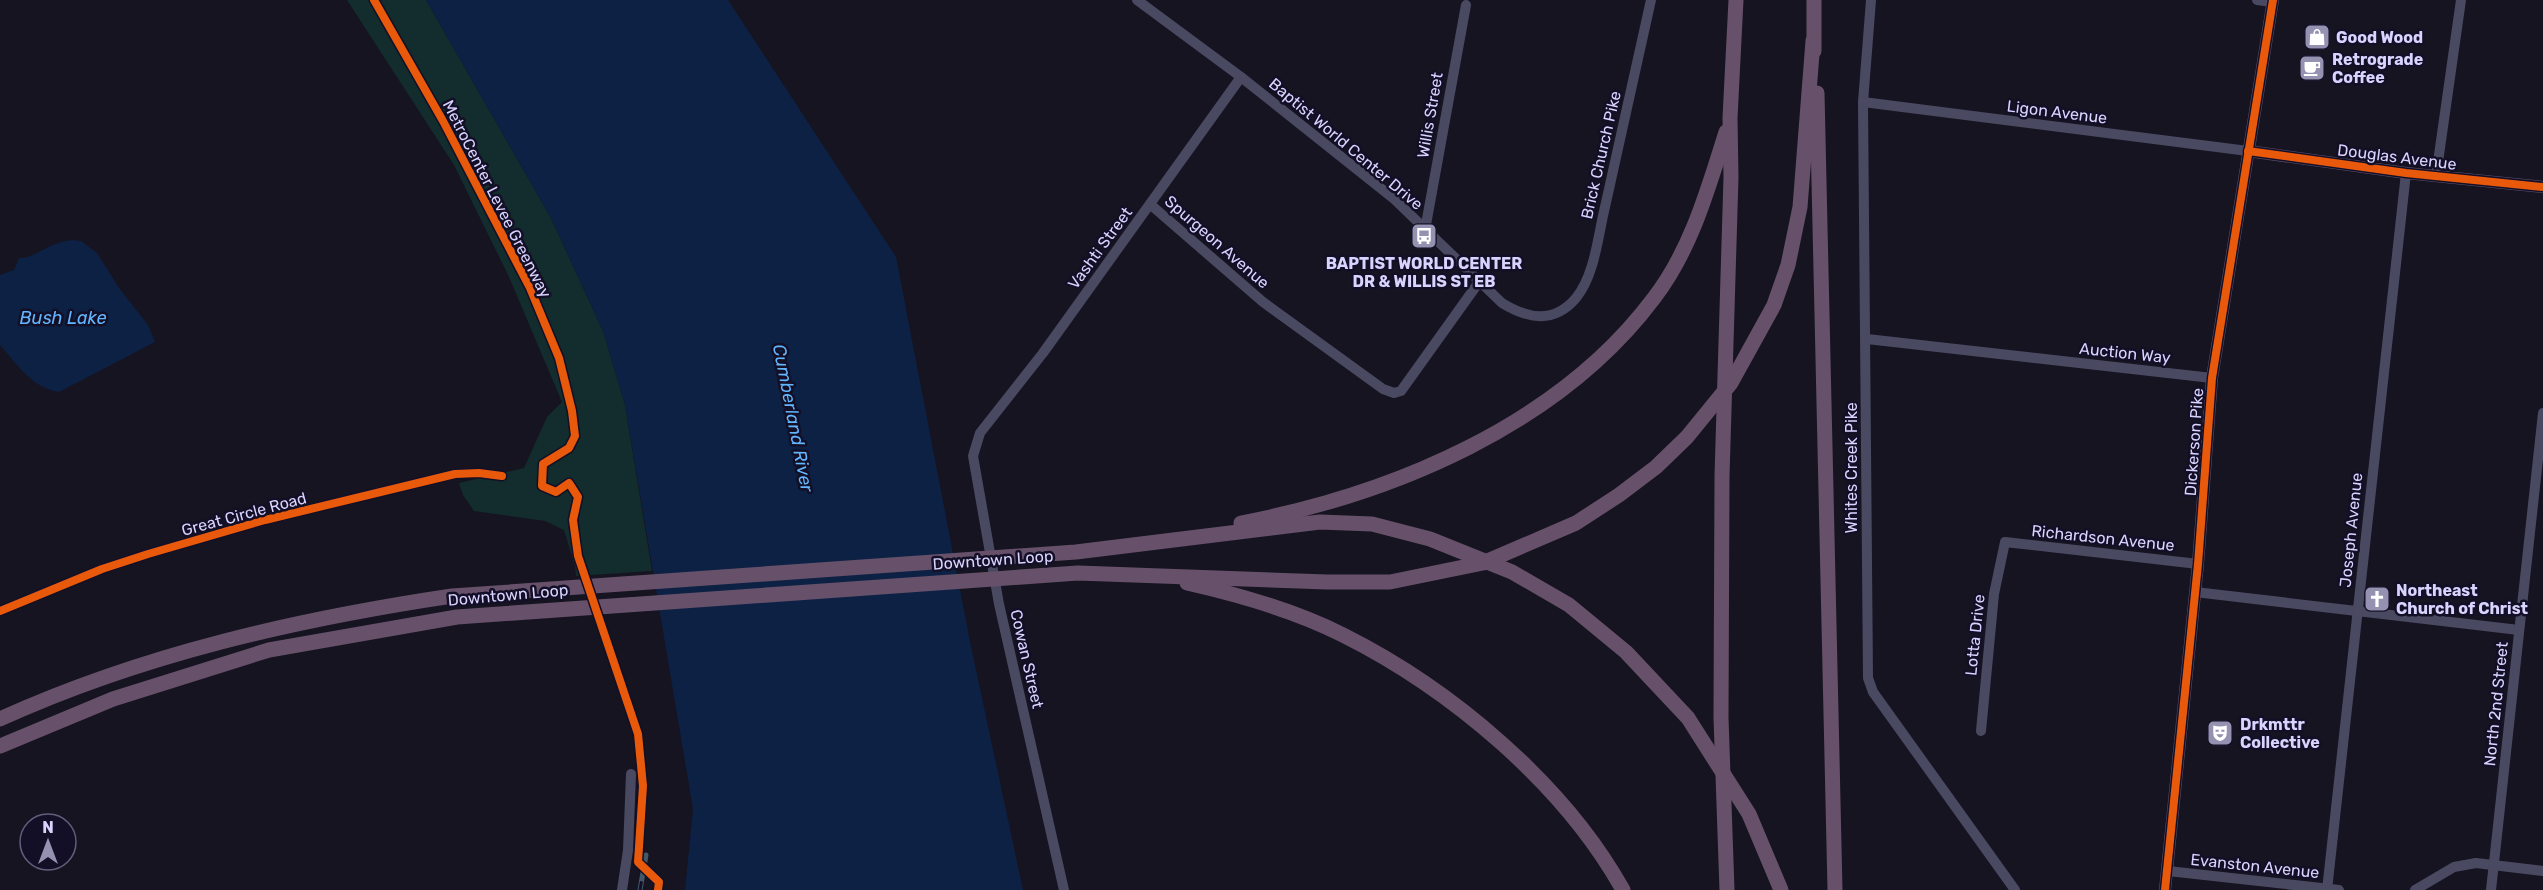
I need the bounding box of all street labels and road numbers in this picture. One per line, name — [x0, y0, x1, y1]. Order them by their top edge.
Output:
street label: Willis Street — [1413, 71, 1447, 159]
street label: Baptist World Center Drive — [1265, 74, 1427, 214]
street label: Brick Church Pike — [1577, 89, 1625, 221]
street label: Ligon Avenue — [2006, 96, 2108, 128]
street label: MetroCenter Levee Greenway — [439, 97, 555, 301]
street label: Douglas Avenue — [2336, 140, 2458, 174]
street label: Spurgeon Avenue — [1161, 192, 1273, 292]
street label: Vashti Street — [1064, 203, 1136, 293]
street label: Auction Way — [2078, 339, 2172, 367]
street label: Dickerson Pike — [2181, 387, 2207, 497]
street label: Whites Creek Pike — [1842, 402, 1861, 534]
street label: Joseph Avenue — [2336, 472, 2366, 588]
street label: Great Circle Road — [179, 488, 309, 540]
street label: Richardson Avenue — [2031, 521, 2176, 555]
street label: Downtown Loop — [932, 546, 1054, 574]
street label: Downtown Loop — [447, 580, 569, 610]
street label: Lotta Drive — [1961, 593, 1989, 677]
street label: Cowan Street — [1006, 608, 1048, 710]
street label: North 2nd Street — [2480, 641, 2512, 767]
street label: Evanston Avenue — [2190, 850, 2320, 882]

